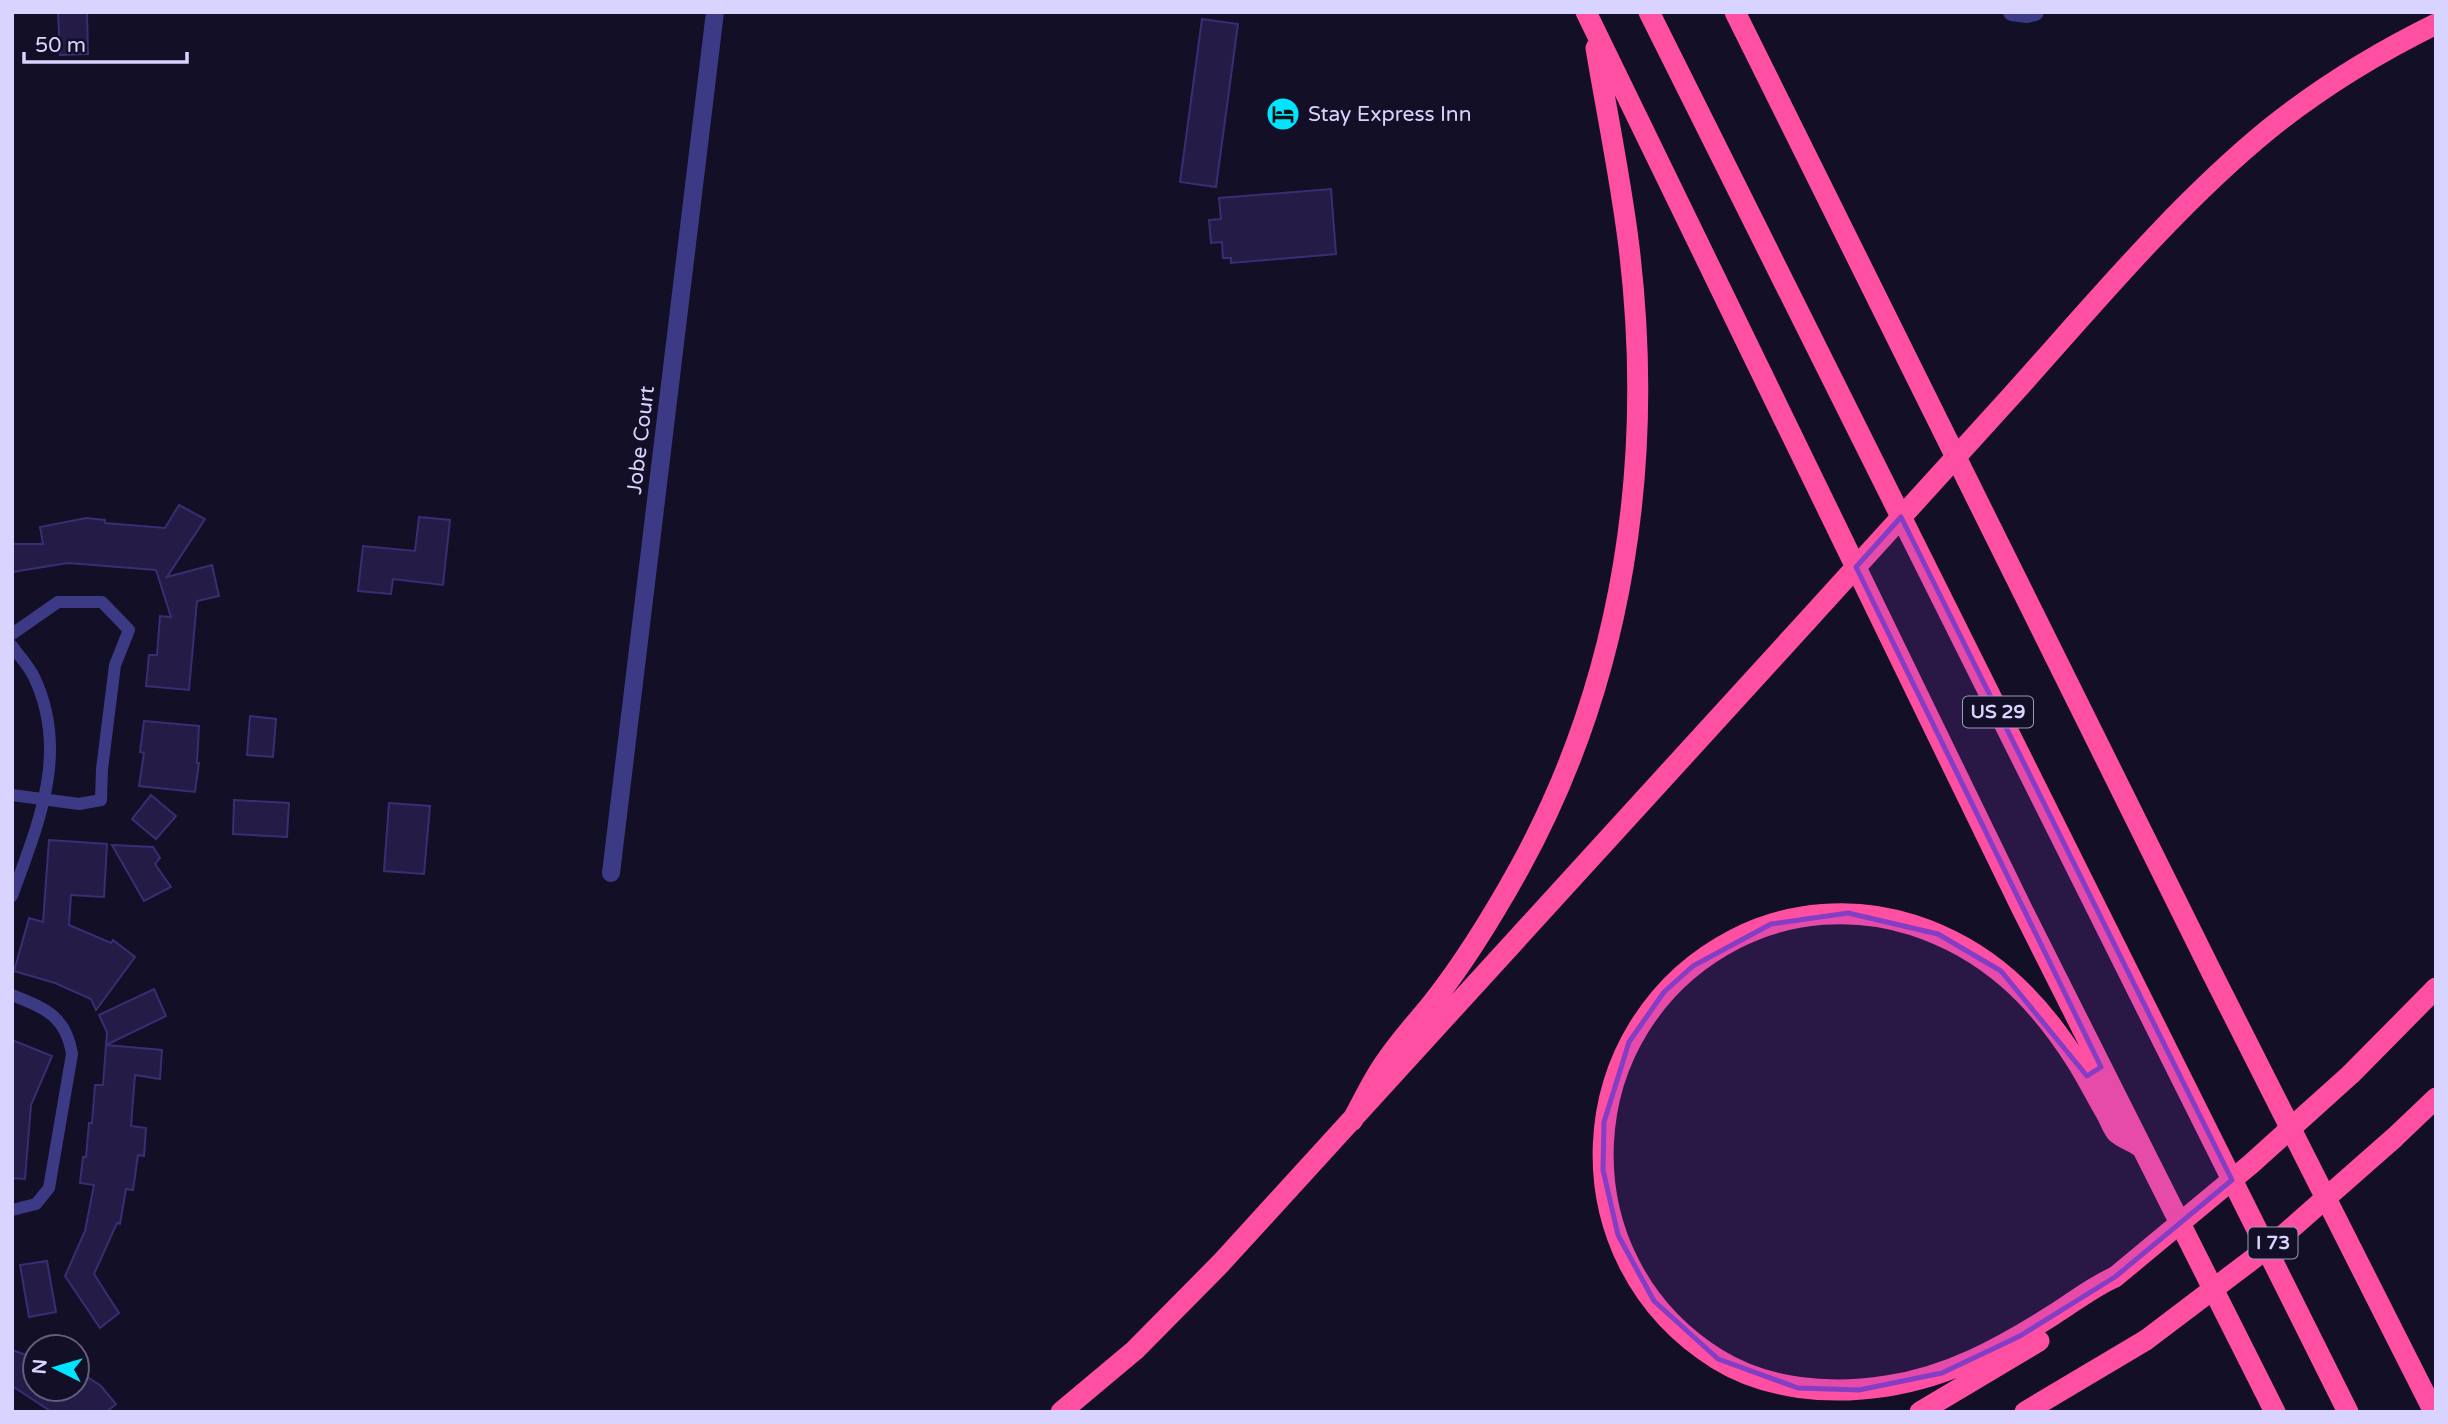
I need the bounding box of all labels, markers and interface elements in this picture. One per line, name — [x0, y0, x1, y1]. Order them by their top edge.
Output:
scale bar — [24, 21, 187, 65]
text: 50 m — [35, 33, 86, 58]
hotel icon: Stay Express Inn — [1264, 95, 1302, 133]
place label: Stay Express Inn — [1308, 102, 1471, 127]
street label: Jobe Court — [622, 384, 660, 496]
road number: US 29 — [1963, 696, 2033, 727]
road number: I 73 — [2248, 1228, 2298, 1259]
north arrow — [21, 1333, 91, 1403]
text: N — [28, 1358, 52, 1375]

